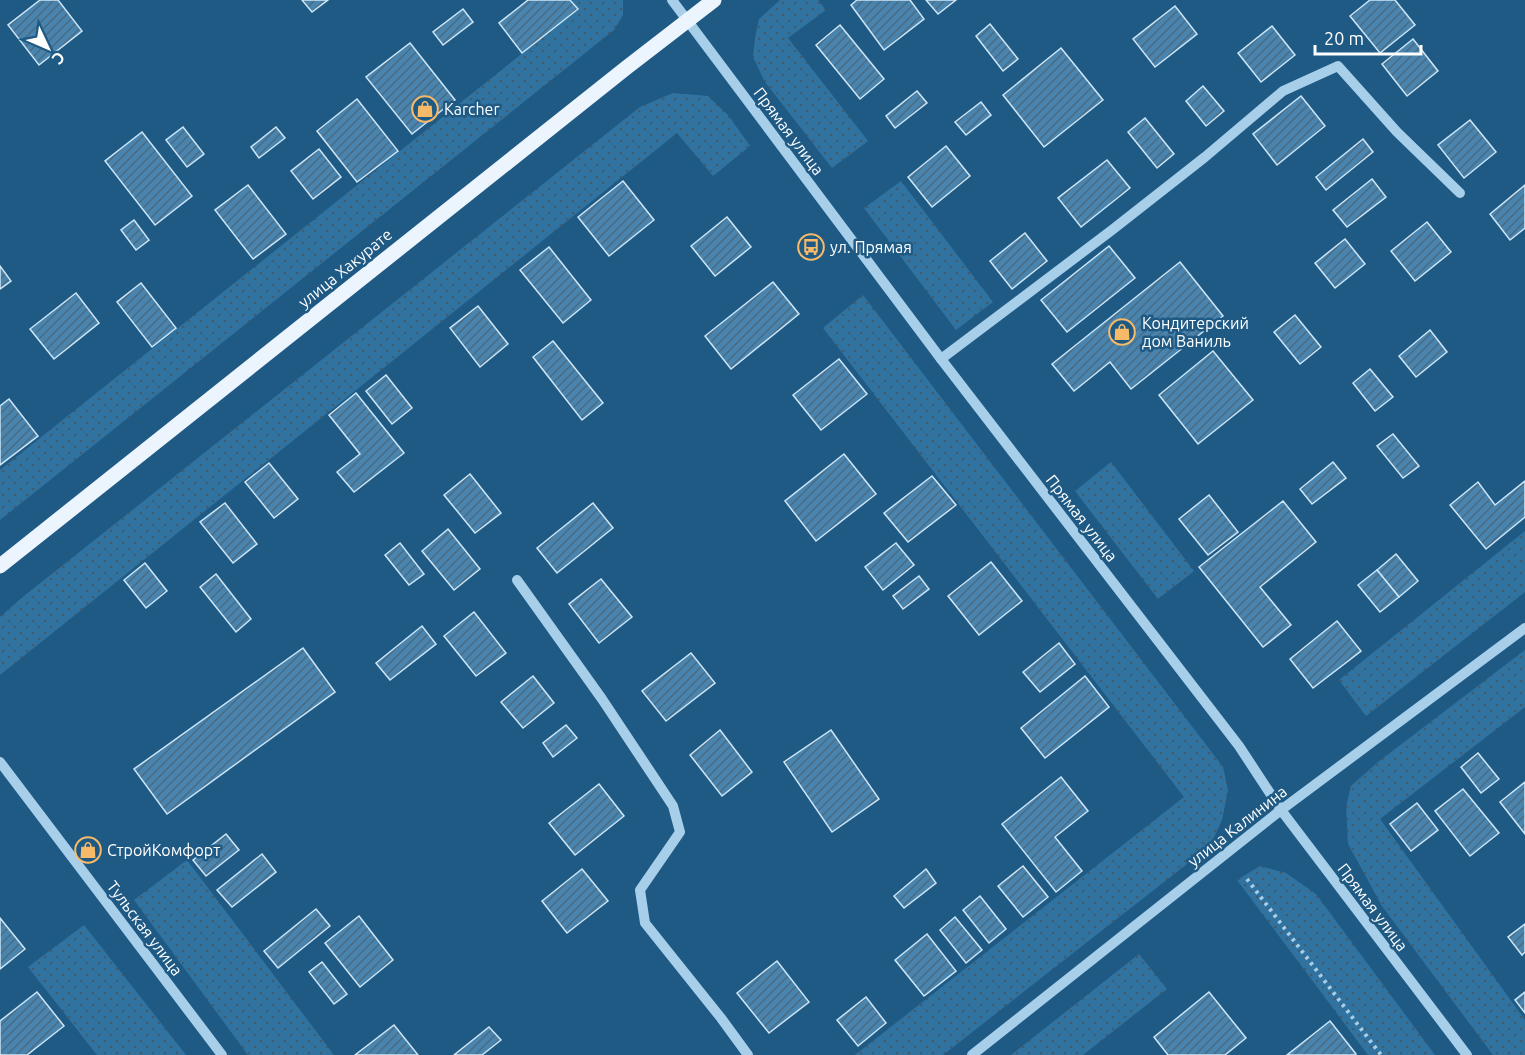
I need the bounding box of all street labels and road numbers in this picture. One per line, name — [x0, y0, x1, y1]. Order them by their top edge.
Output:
street label: Прямая улица — [750, 84, 828, 178]
street label: улица Хакурате — [295, 225, 395, 311]
street label: Прямая улица — [1043, 471, 1121, 565]
street label: улица Калинина — [1184, 782, 1290, 870]
street label: Прямая улица — [1334, 860, 1412, 954]
street label: Тульская улица — [104, 877, 186, 979]

